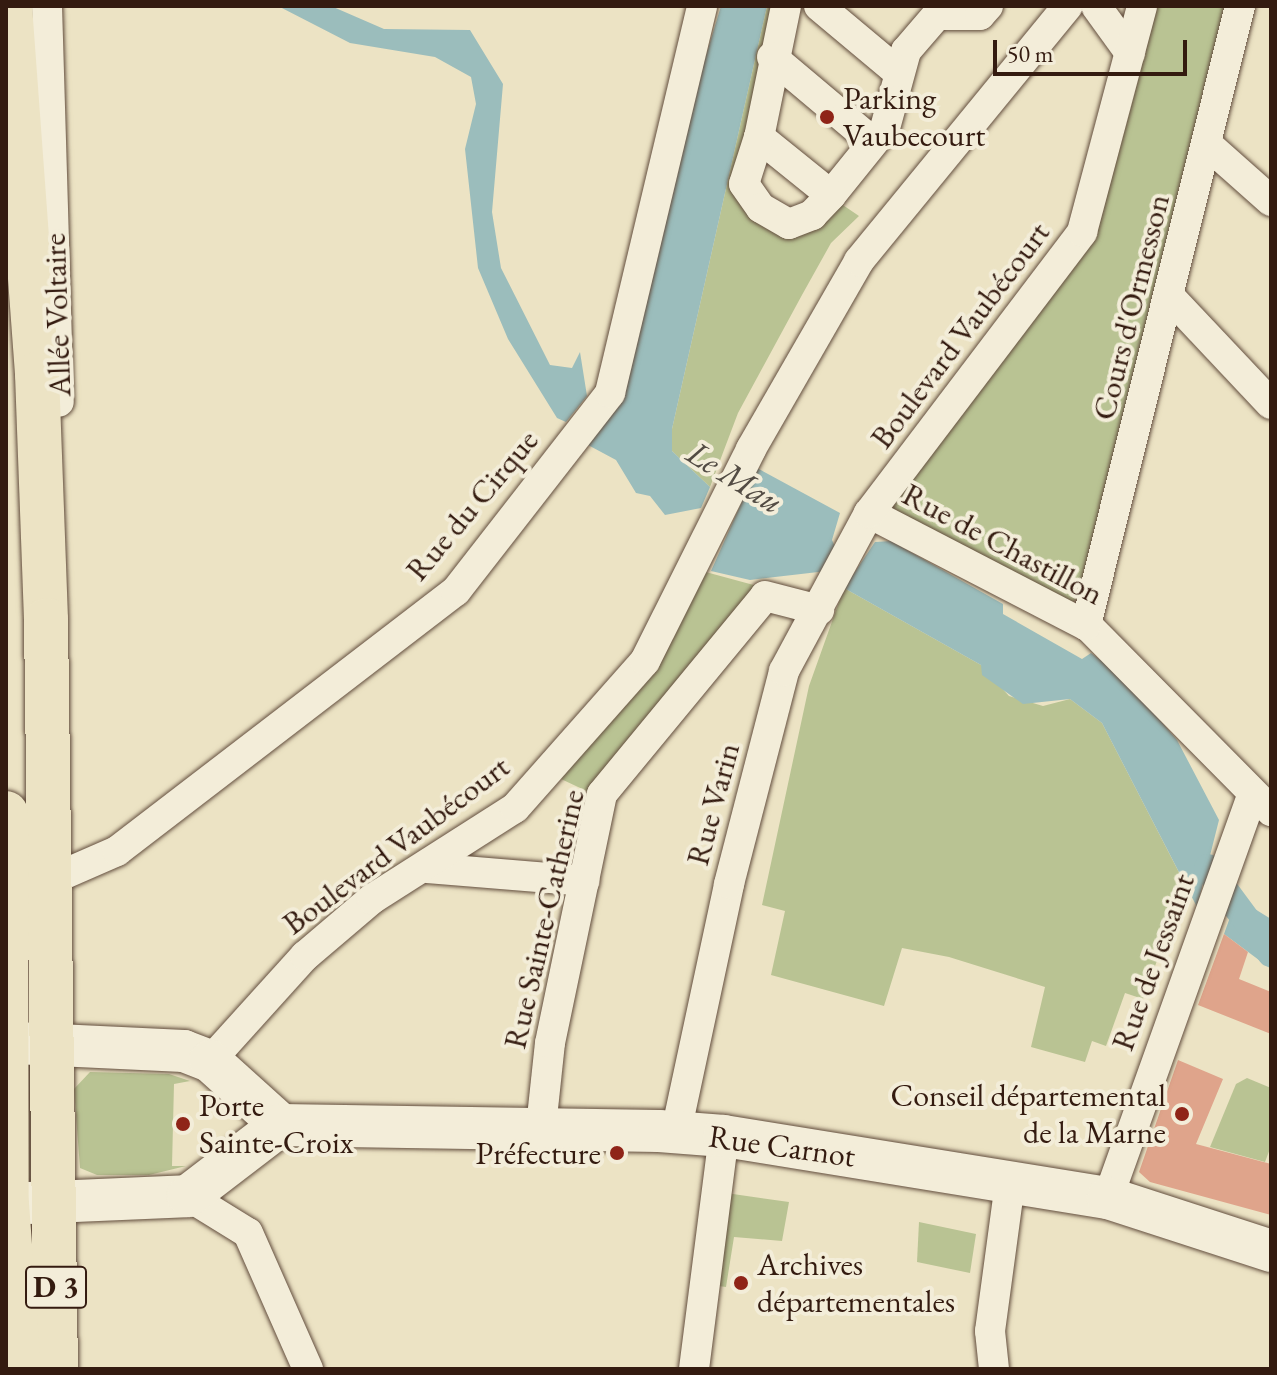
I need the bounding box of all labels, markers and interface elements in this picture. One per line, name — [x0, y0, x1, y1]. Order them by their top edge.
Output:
scale bar — [997, 24, 1191, 74]
text: 50 m — [1007, 38, 1054, 69]
place label: Parking Vaubecourt — [843, 80, 985, 155]
marker: Parking Vaubecourt — [818, 108, 836, 126]
street label: Cours d'Ormesson — [1084, 190, 1178, 424]
street label: Boulevard Vaubécourt — [862, 214, 1058, 456]
street label: Allée Voltaire — [35, 233, 79, 397]
street label: Rue du Cirque — [398, 422, 546, 588]
water label: Le Mau — [679, 432, 791, 522]
street label: Rue de Chastillon — [896, 475, 1110, 613]
street label: Rue Varin — [678, 739, 748, 869]
street label: Boulevard Vaubécourt — [275, 747, 517, 943]
street label: Rue Sainte-Catherine — [496, 786, 592, 1052]
street label: Rue de Jessaint — [1103, 868, 1203, 1056]
place label: Conseil départemental de la Marne — [890, 1077, 1166, 1152]
place label: Porte Sainte-Croix — [199, 1087, 354, 1162]
marker: Conseil départemental de la Marne — [1173, 1105, 1191, 1123]
marker: Porte Sainte-Croix — [174, 1115, 192, 1133]
street label: Rue Carnot — [706, 1117, 858, 1175]
place label: Préfecture — [476, 1134, 601, 1172]
marker: Préfecture — [608, 1144, 626, 1162]
place label: Archives départementales — [757, 1246, 955, 1321]
road number: D 3 — [24, 1261, 88, 1313]
marker: Archives départementales — [732, 1274, 750, 1292]

